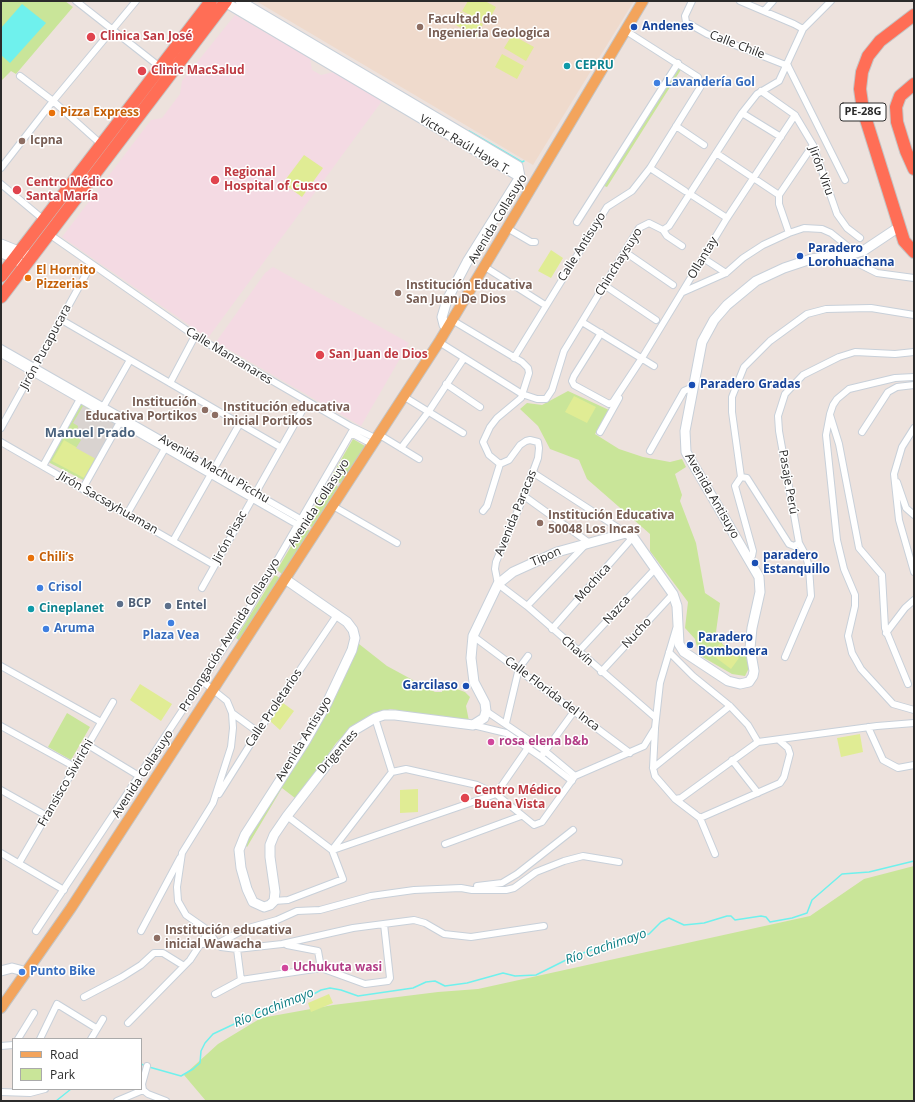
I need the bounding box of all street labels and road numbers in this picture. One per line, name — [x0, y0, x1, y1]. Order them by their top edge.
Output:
street label: Calle Chile — [707, 28, 767, 62]
road number: PE-28G — [840, 103, 886, 121]
street label: Victor Raúl Haya T. — [417, 112, 513, 178]
street label: Jirón Viru — [805, 144, 837, 198]
street label: Avenida Collasuyo — [466, 172, 530, 266]
street label: Calle Antisuyo — [555, 210, 609, 284]
street label: Chinchaysuyo — [592, 225, 646, 299]
street label: Ollantay — [685, 234, 721, 282]
street label: Jirón Pucapucara — [17, 302, 75, 392]
street label: Calle Manzanares — [183, 324, 275, 388]
street label: Avenida Machu Picchu — [156, 431, 272, 507]
street label: Pasaje Perú — [775, 449, 801, 515]
street label: Avenida Antisuyo — [682, 451, 742, 541]
street label: Avenida Collasuyo — [285, 456, 353, 550]
street label: Avenida Paracas — [492, 468, 540, 558]
street label: Jirón Sacsayhuaman — [56, 469, 160, 537]
street label: Jirón Pisac — [210, 508, 250, 566]
street label: Tipon — [529, 544, 563, 570]
street label: Prolongación Avenida Collasuyo — [177, 556, 283, 714]
street label: Mochica — [572, 561, 614, 605]
street label: Nazca — [600, 593, 634, 627]
street label: Nucho — [619, 615, 655, 651]
street label: Chavín — [558, 633, 596, 669]
street label: Calle Florida del Inca — [502, 654, 602, 734]
street label: Calle Proletarios — [243, 666, 305, 750]
street label: Avenida Antisuyo — [273, 694, 335, 784]
street label: Avenida Collasuyo — [109, 727, 177, 821]
street label: Drigentes — [315, 727, 361, 777]
street label: Fransisco Sivirichi — [35, 737, 97, 829]

